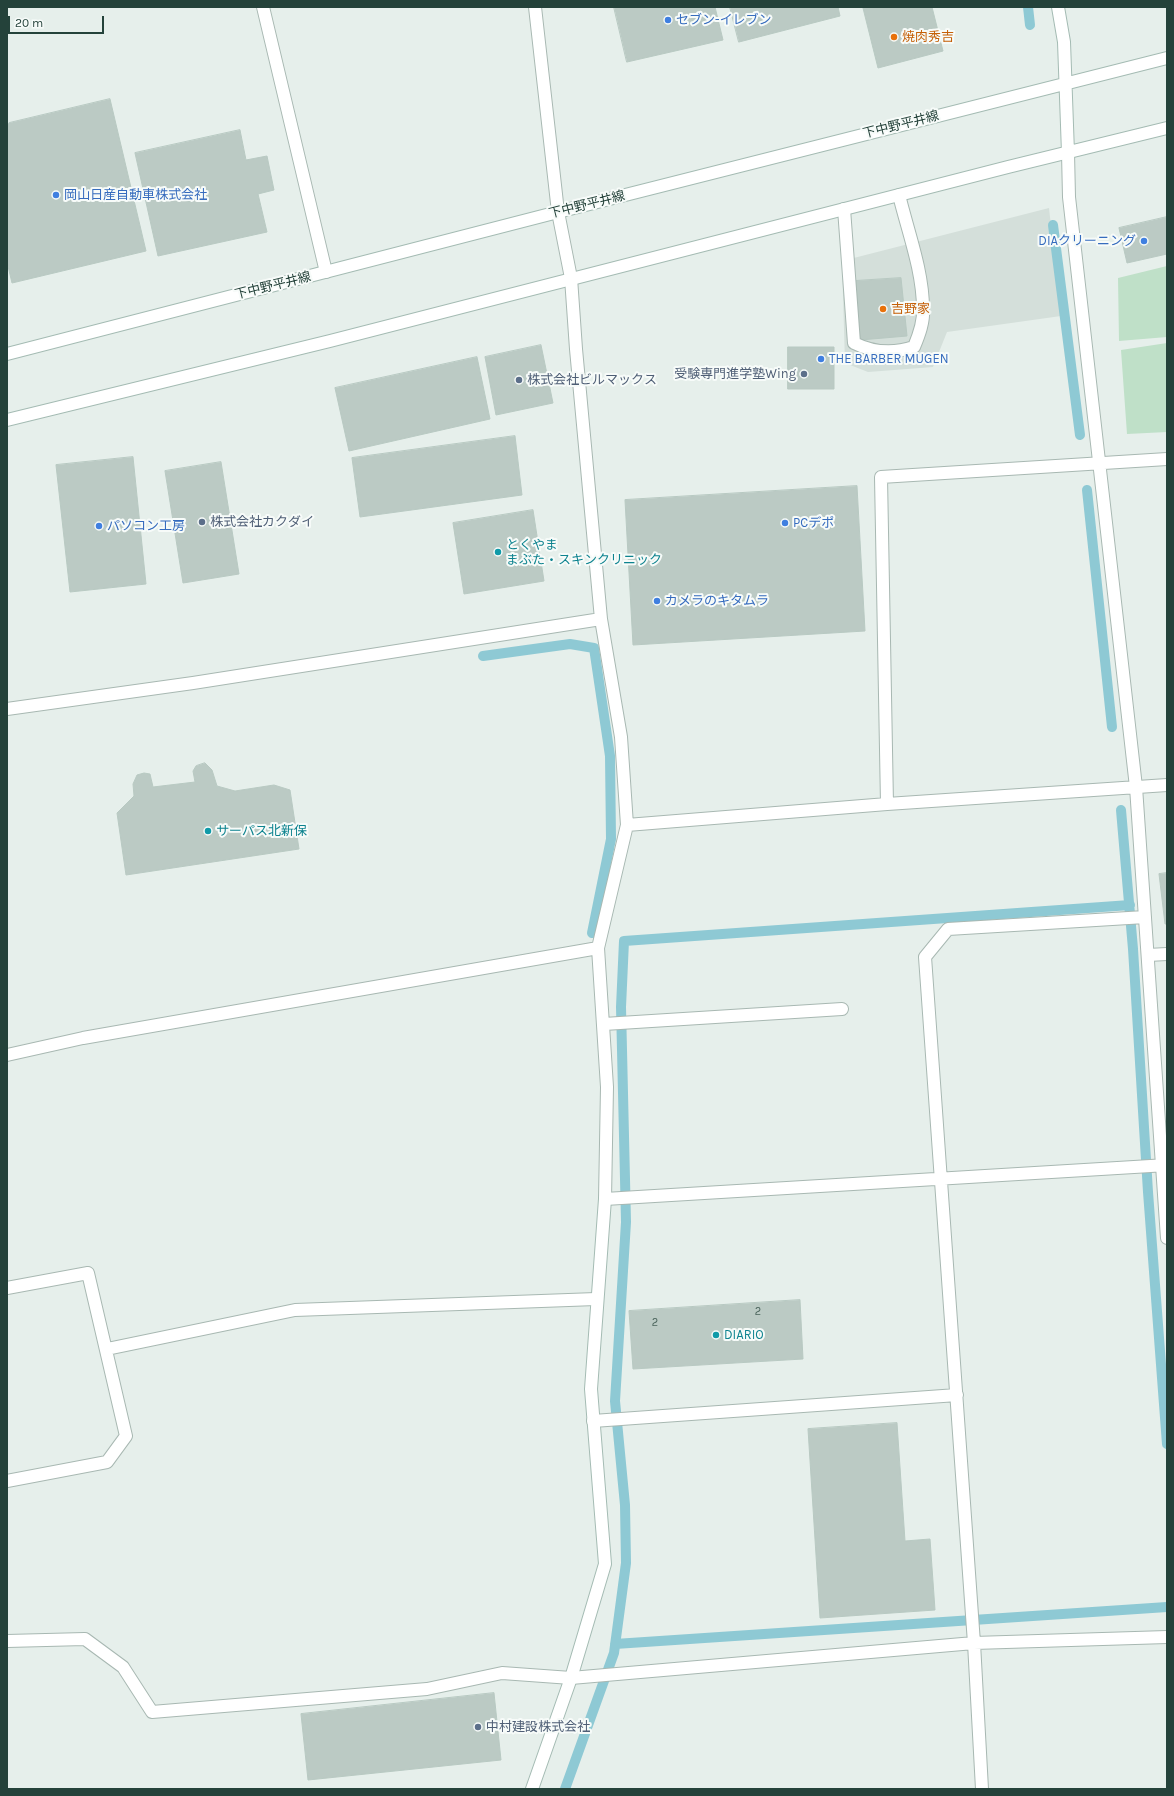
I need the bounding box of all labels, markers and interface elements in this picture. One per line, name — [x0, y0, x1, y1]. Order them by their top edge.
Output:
scale bar — [10, 8, 106, 34]
place label: セブン-イレブン — [676, 12, 772, 28]
marker: セブン-イレブン — [663, 15, 673, 25]
text: 20 m — [15, 16, 43, 30]
place label: 焼肉秀吉 — [902, 29, 954, 45]
marker: 焼肉秀吉 — [889, 32, 899, 42]
street label: 下中野平井線 — [861, 108, 941, 142]
place label: 岡山日産自動車株式会社 — [64, 187, 207, 203]
street label: 下中野平井線 — [547, 188, 627, 222]
marker: 岡山日産自動車株式会社 — [51, 190, 61, 200]
place label: DIAクリーニング — [1038, 233, 1136, 249]
marker: DIAクリーニング — [1139, 236, 1149, 246]
street label: 下中野平井線 — [233, 269, 313, 303]
place label: 吉野家 — [891, 301, 930, 317]
marker: 吉野家 — [878, 304, 888, 314]
place label: THE BARBER MUGEN — [829, 351, 949, 367]
marker: THE BARBER MUGEN — [816, 354, 826, 364]
place label: 受験専門進学塾Wing — [674, 366, 796, 382]
marker: 受験専門進学塾Wing — [799, 369, 809, 379]
place label: 株式会社ビルマックス — [527, 372, 657, 388]
marker: 株式会社ビルマックス — [514, 375, 524, 385]
place label: 株式会社カクダイ — [210, 514, 314, 530]
place label: PCデポ — [793, 515, 834, 531]
marker: 株式会社カクダイ — [197, 517, 207, 527]
place label: パソコン工房 — [107, 518, 185, 534]
marker: PCデポ — [780, 518, 790, 528]
marker: パソコン工房 — [94, 521, 104, 531]
place label: とくやま まぶた・スキンクリニック — [506, 537, 662, 568]
marker: とくやま まぶた・スキンクリニック — [493, 547, 503, 557]
place label: カメラのキタムラ — [665, 593, 769, 609]
marker: カメラのキタムラ — [652, 596, 662, 606]
place label: サーパス北新保 — [216, 823, 307, 839]
marker: サーパス北新保 — [203, 826, 213, 836]
house number: 2 — [755, 1305, 761, 1319]
house number: 2 — [652, 1316, 658, 1330]
place label: DIARIO — [724, 1327, 764, 1343]
marker: DIARIO — [711, 1330, 721, 1340]
place label: 中村建設株式会社 — [486, 1719, 590, 1735]
marker: 中村建設株式会社 — [473, 1722, 483, 1732]

